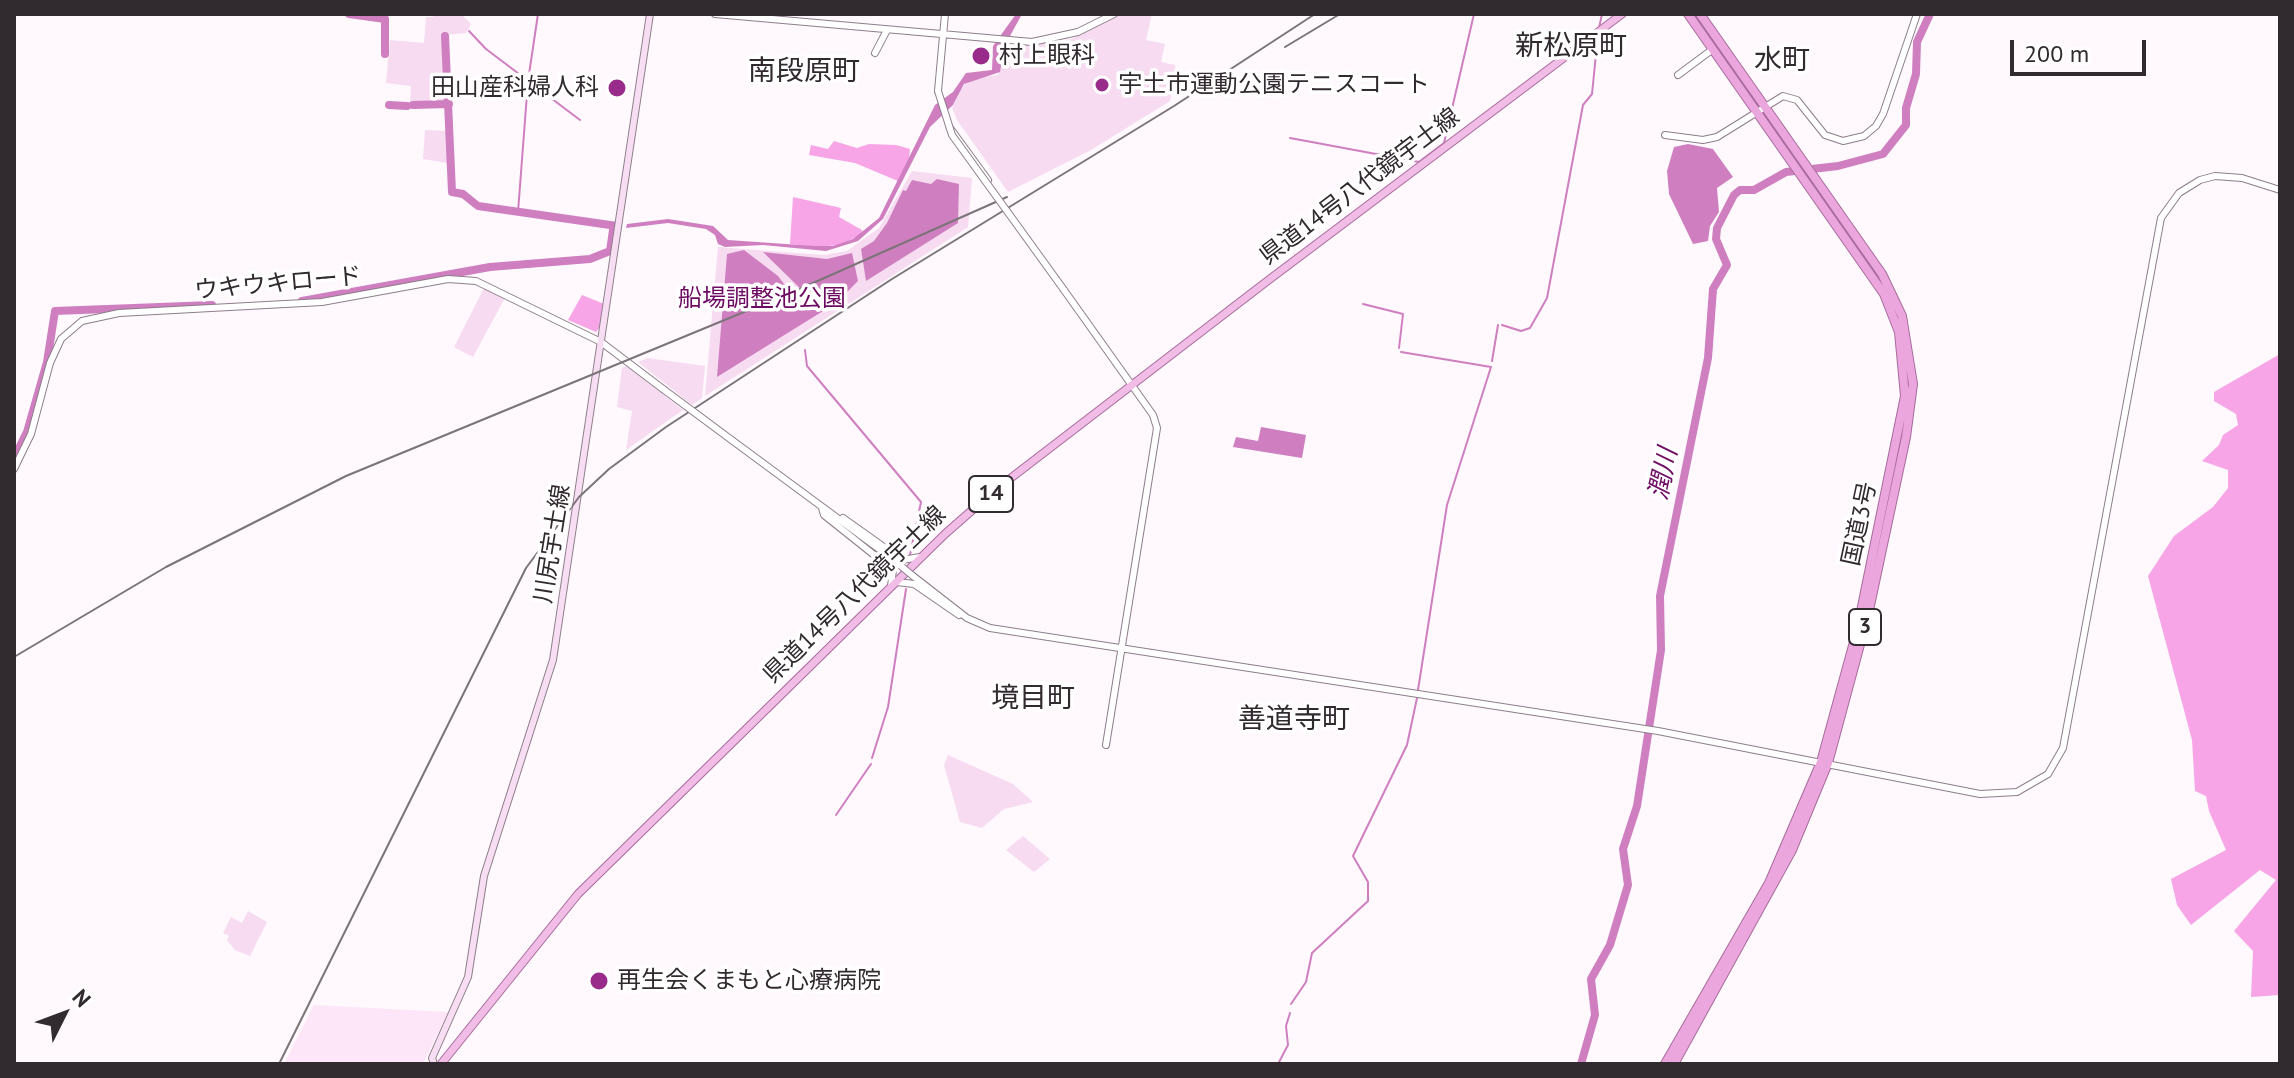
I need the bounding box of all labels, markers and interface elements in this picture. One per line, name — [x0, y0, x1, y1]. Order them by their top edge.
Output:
scale bar — [2014, 24, 2150, 74]
district label: 新松原町 — [1515, 30, 1627, 64]
text: 200 m — [2024, 38, 2089, 69]
place label: 村上眼科 — [999, 42, 1095, 70]
district label: 水町 — [1754, 44, 1810, 78]
marker: 村上眼科 — [970, 45, 992, 67]
district label: 南段原町 — [748, 55, 860, 89]
place label: 宇土市運動公園テニスコート — [1118, 71, 1430, 99]
place label: 田山産科婦人科 — [431, 74, 599, 102]
marker: 宇土市運動公園テニスコート — [1093, 76, 1111, 94]
marker: 田山産科婦人科 — [606, 77, 628, 99]
street label: 県道14号八代鏡宇土線 — [1255, 103, 1465, 271]
street label: ウキウキロード — [193, 262, 363, 306]
park label: 船場調整池公園 — [678, 285, 846, 313]
water label: 潤川 — [1643, 445, 1685, 503]
road number: 14 — [969, 476, 1013, 512]
street label: 国道3号 — [1837, 479, 1883, 569]
street label: 川尻宇土線 — [529, 482, 577, 606]
street label: 県道14号八代鏡宇土線 — [758, 501, 952, 689]
road number: 3 — [1849, 609, 1881, 645]
district label: 境目町 — [991, 682, 1075, 716]
district label: 善道寺町 — [1238, 703, 1350, 737]
place label: 再生会くまもと心療病院 — [617, 967, 881, 995]
marker: 再生会くまもと心療病院 — [588, 970, 610, 992]
north arrow — [24, 974, 104, 1054]
text: N — [67, 983, 97, 1013]

